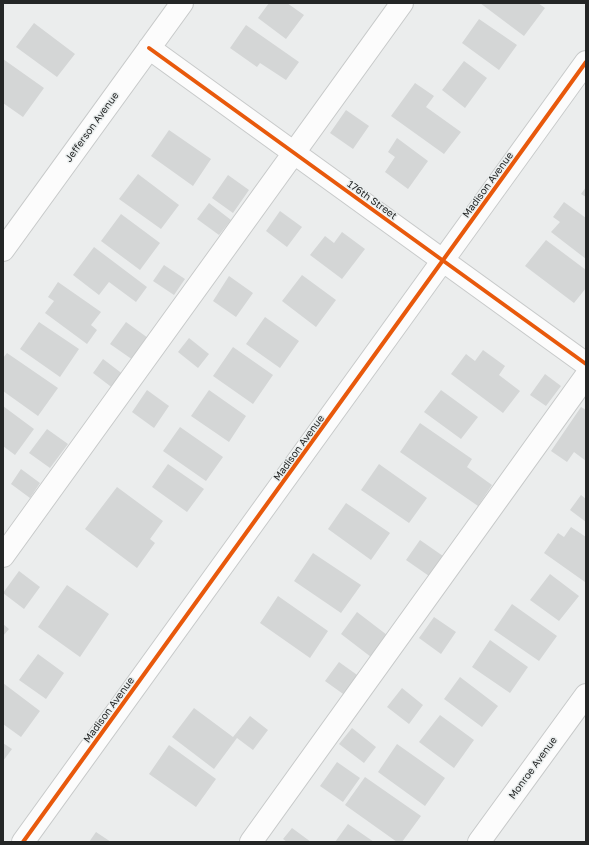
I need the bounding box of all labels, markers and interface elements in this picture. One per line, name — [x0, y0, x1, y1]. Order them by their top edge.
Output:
street label: Jefferson Avenue — [63, 90, 121, 164]
street label: Madison Avenue — [460, 150, 516, 220]
street label: 176th Street — [345, 178, 399, 222]
street label: Madison Avenue — [271, 413, 327, 483]
street label: Madison Avenue — [81, 675, 137, 745]
street label: Monroe Avenue — [506, 734, 560, 802]

